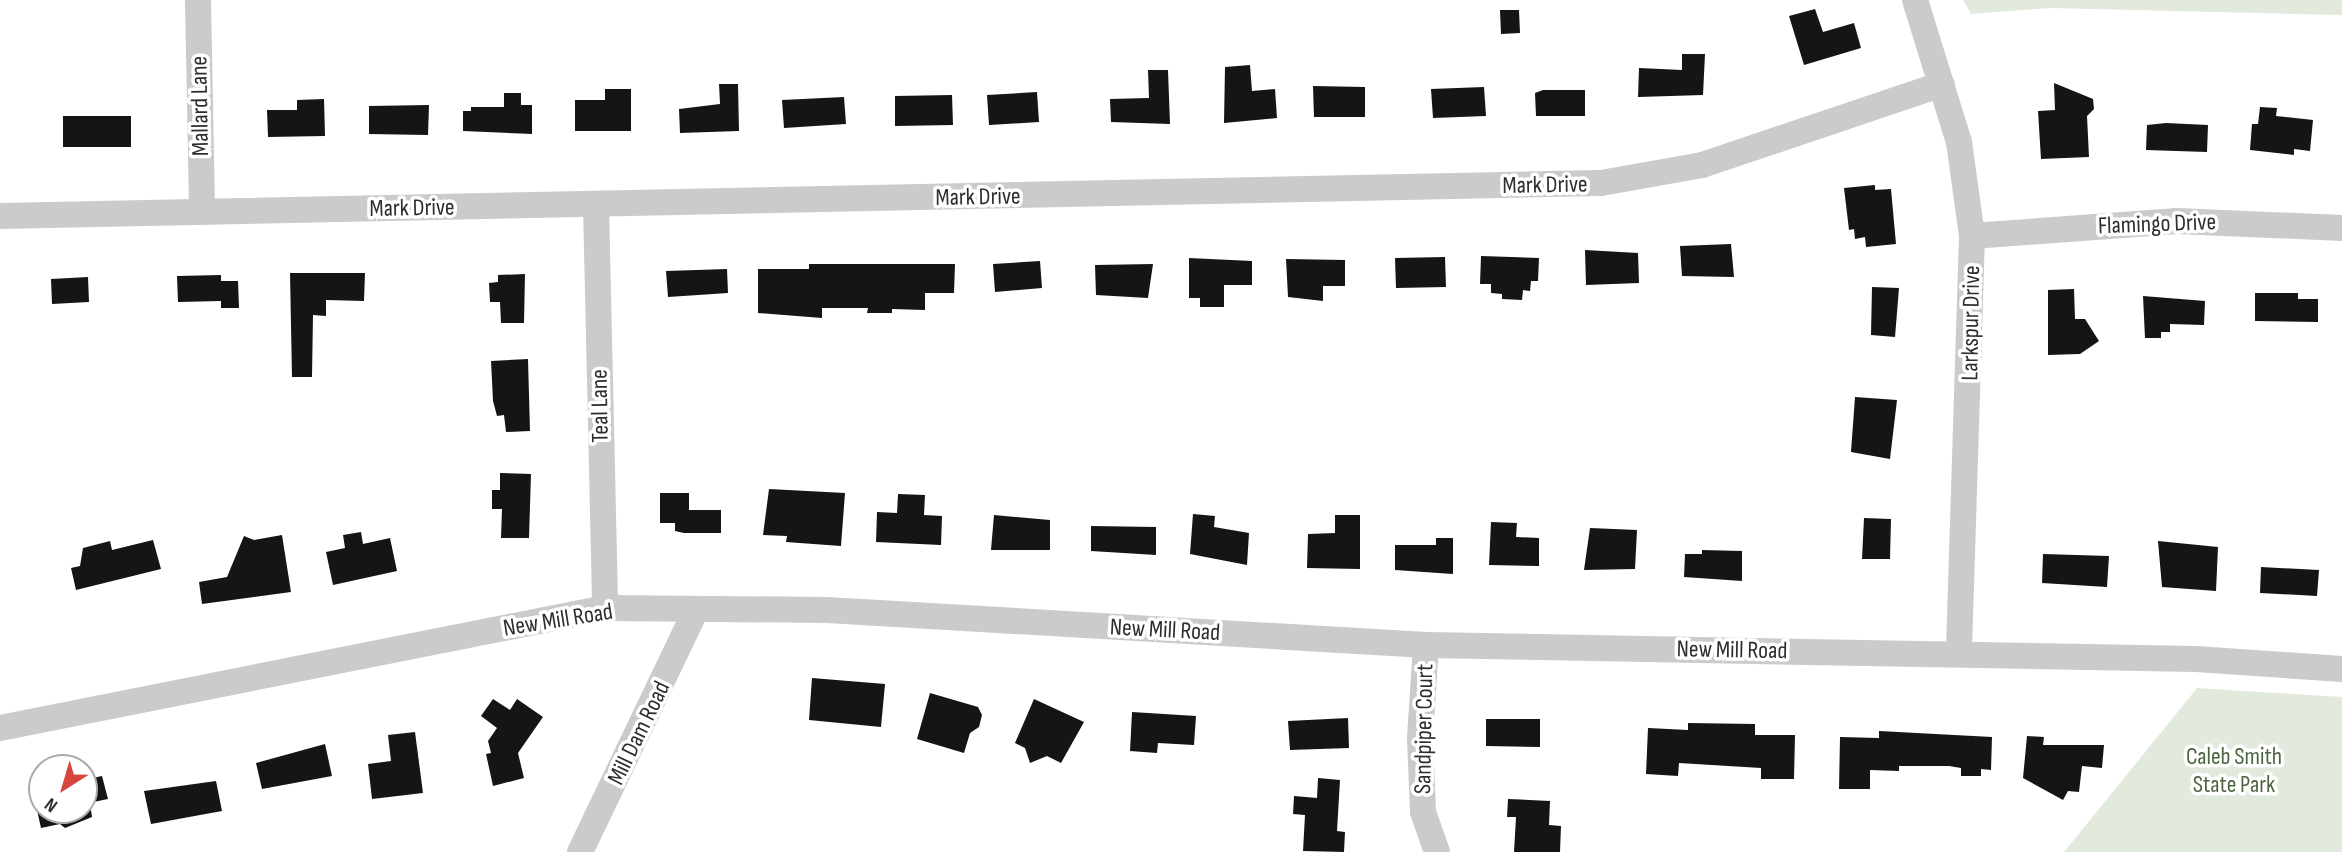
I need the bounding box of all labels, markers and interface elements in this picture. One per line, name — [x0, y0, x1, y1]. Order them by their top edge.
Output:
street label: Mallard Lane — [185, 56, 215, 156]
street label: Mark Drive — [1502, 170, 1588, 200]
street label: Mark Drive — [935, 182, 1021, 212]
street label: Mark Drive — [369, 193, 455, 223]
street label: Flamingo Drive — [2097, 208, 2217, 240]
street label: Larkspur Drive — [1956, 265, 1986, 381]
street label: Teal Lane — [585, 369, 615, 443]
street label: New Mill Road — [501, 597, 615, 643]
street label: New Mill Road — [1109, 613, 1221, 647]
street label: New Mill Road — [1676, 635, 1788, 665]
street label: Sandpiper Court — [1408, 664, 1440, 794]
street label: Mill Dam Road — [602, 677, 676, 789]
park label: Caleb Smith State Park — [2186, 743, 2282, 799]
north arrow — [28, 754, 98, 824]
text: N — [40, 792, 62, 817]

